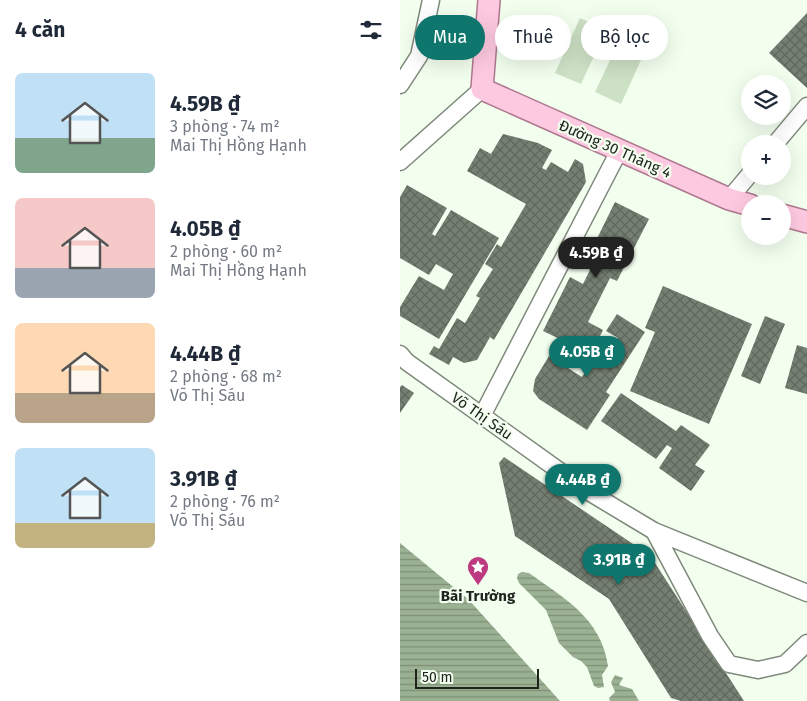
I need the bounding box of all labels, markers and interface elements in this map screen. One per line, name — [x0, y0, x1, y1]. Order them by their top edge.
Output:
chip: Mua — [415, 15, 485, 60]
chip: Thuê — [495, 15, 571, 60]
chip: Bộ lọc — [581, 15, 668, 60]
icon: filters — [357, 16, 385, 44]
text: 4 căn — [15, 17, 65, 43]
map controls — [741, 75, 791, 245]
button: layers — [741, 75, 791, 125]
text: 4.59B ₫ — [170, 91, 241, 117]
icon: home — [55, 93, 115, 153]
street label: Đường 30 Tháng 4 — [556, 116, 674, 182]
text: 3 phòng · 74 m² — [170, 117, 280, 136]
button: + — [741, 135, 791, 185]
text: Mai Thị Hồng Hạnh — [170, 136, 307, 155]
button: − — [741, 195, 791, 245]
text: 4.05B ₫ — [170, 216, 241, 242]
icon: home — [55, 218, 115, 278]
pin: 4.59B ₫ — [550, 236, 642, 279]
text: 2 phòng · 60 m² — [170, 242, 282, 261]
text: 4.59B ₫ — [569, 243, 623, 262]
text: Mai Thị Hồng Hạnh — [170, 261, 307, 280]
pin: 4.05B ₫ — [541, 336, 633, 378]
text: 4.44B ₫ — [170, 341, 241, 367]
text: 4.05B ₫ — [560, 342, 614, 361]
icon: home — [55, 343, 115, 403]
text: 2 phòng · 68 m² — [170, 367, 282, 386]
text: Võ Thị Sáu — [170, 386, 245, 405]
street label: Võ Thị Sáu — [448, 388, 516, 444]
pin: 4.44B ₫ — [537, 464, 629, 506]
text: 3.91B ₫ — [170, 466, 237, 492]
icon: home — [55, 468, 115, 528]
text: 4.44B ₫ — [556, 470, 610, 489]
text: 2 phòng · 76 m² — [170, 492, 280, 511]
text: Võ Thị Sáu — [170, 511, 245, 530]
pin: 3.91B ₫ — [573, 544, 665, 586]
text: 3.91B ₫ — [593, 550, 645, 569]
place icon: Bãi Trường — [466, 555, 490, 586]
place label: Bãi Trường — [441, 587, 516, 605]
scale bar — [415, 666, 539, 689]
text: 50 m — [422, 669, 453, 686]

